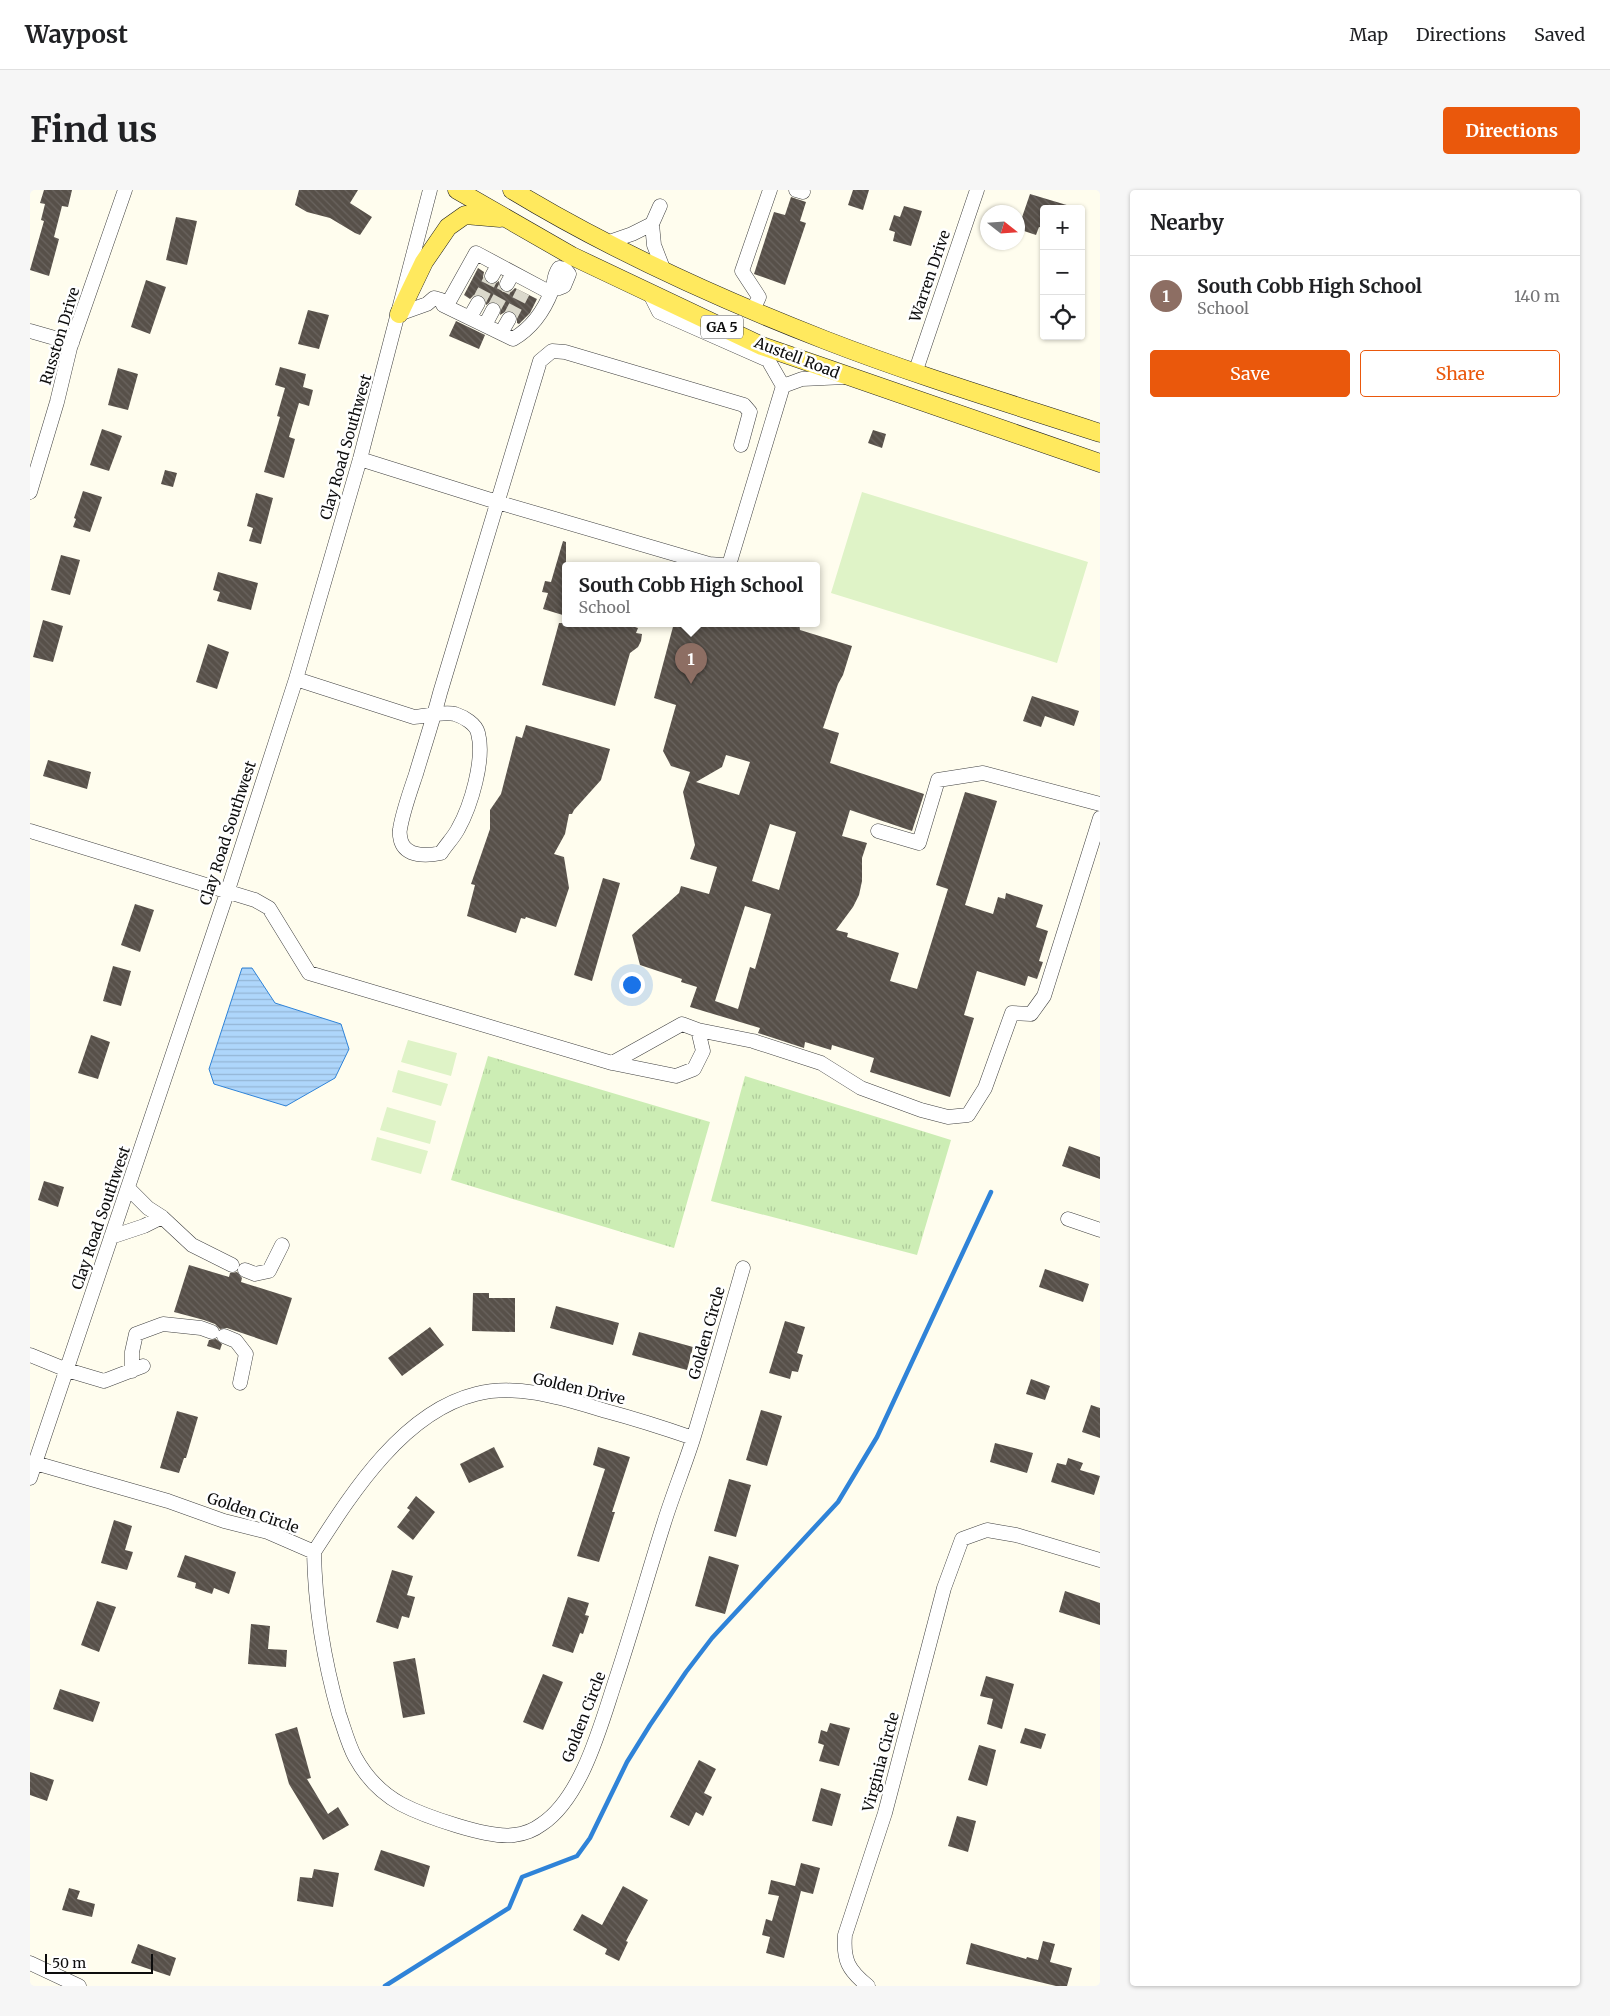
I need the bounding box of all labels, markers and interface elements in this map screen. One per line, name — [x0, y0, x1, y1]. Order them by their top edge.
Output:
text: Waypost — [25, 19, 128, 50]
text: Map — [1350, 23, 1388, 46]
text: Directions — [1416, 23, 1506, 46]
text: Saved — [1534, 23, 1585, 46]
button: Directions — [1443, 107, 1580, 154]
text: Find us — [30, 108, 157, 152]
north arrow — [980, 205, 1025, 250]
map controls — [1040, 205, 1085, 340]
button: + — [1040, 205, 1085, 250]
text: Nearby — [1150, 209, 1224, 236]
street label: Warren Drive — [905, 227, 954, 325]
button: − — [1040, 250, 1085, 295]
text: South Cobb High School — [1197, 274, 1422, 298]
street label: Russton Drive — [36, 285, 83, 387]
text: 1 — [1162, 286, 1170, 306]
text: 140 m — [1514, 286, 1560, 306]
button: locate — [1040, 295, 1085, 340]
text: School — [1197, 298, 1249, 318]
road number: GA 5 — [701, 315, 743, 338]
street label: Austell Road — [751, 332, 842, 382]
button: Save — [1150, 350, 1350, 397]
button: Share — [1360, 350, 1560, 397]
street label: Clay Road Southwest — [316, 372, 375, 522]
popup — [562, 562, 820, 627]
text: South Cobb High School — [578, 573, 804, 597]
text: School — [578, 597, 631, 617]
pin: 1 — [675, 643, 707, 684]
street label: Clay Road Southwest — [195, 758, 260, 907]
your location — [619, 972, 645, 998]
street label: Clay Road Southwest — [67, 1143, 134, 1292]
street label: Golden Circle — [684, 1284, 729, 1381]
street label: Golden Drive — [531, 1369, 627, 1408]
street label: Golden Circle — [205, 1488, 302, 1537]
street label: Golden Circle — [558, 1669, 610, 1765]
street label: Virginia Circle — [858, 1710, 903, 1815]
scale bar — [45, 1951, 152, 1974]
text: 50 m — [52, 1954, 86, 1972]

